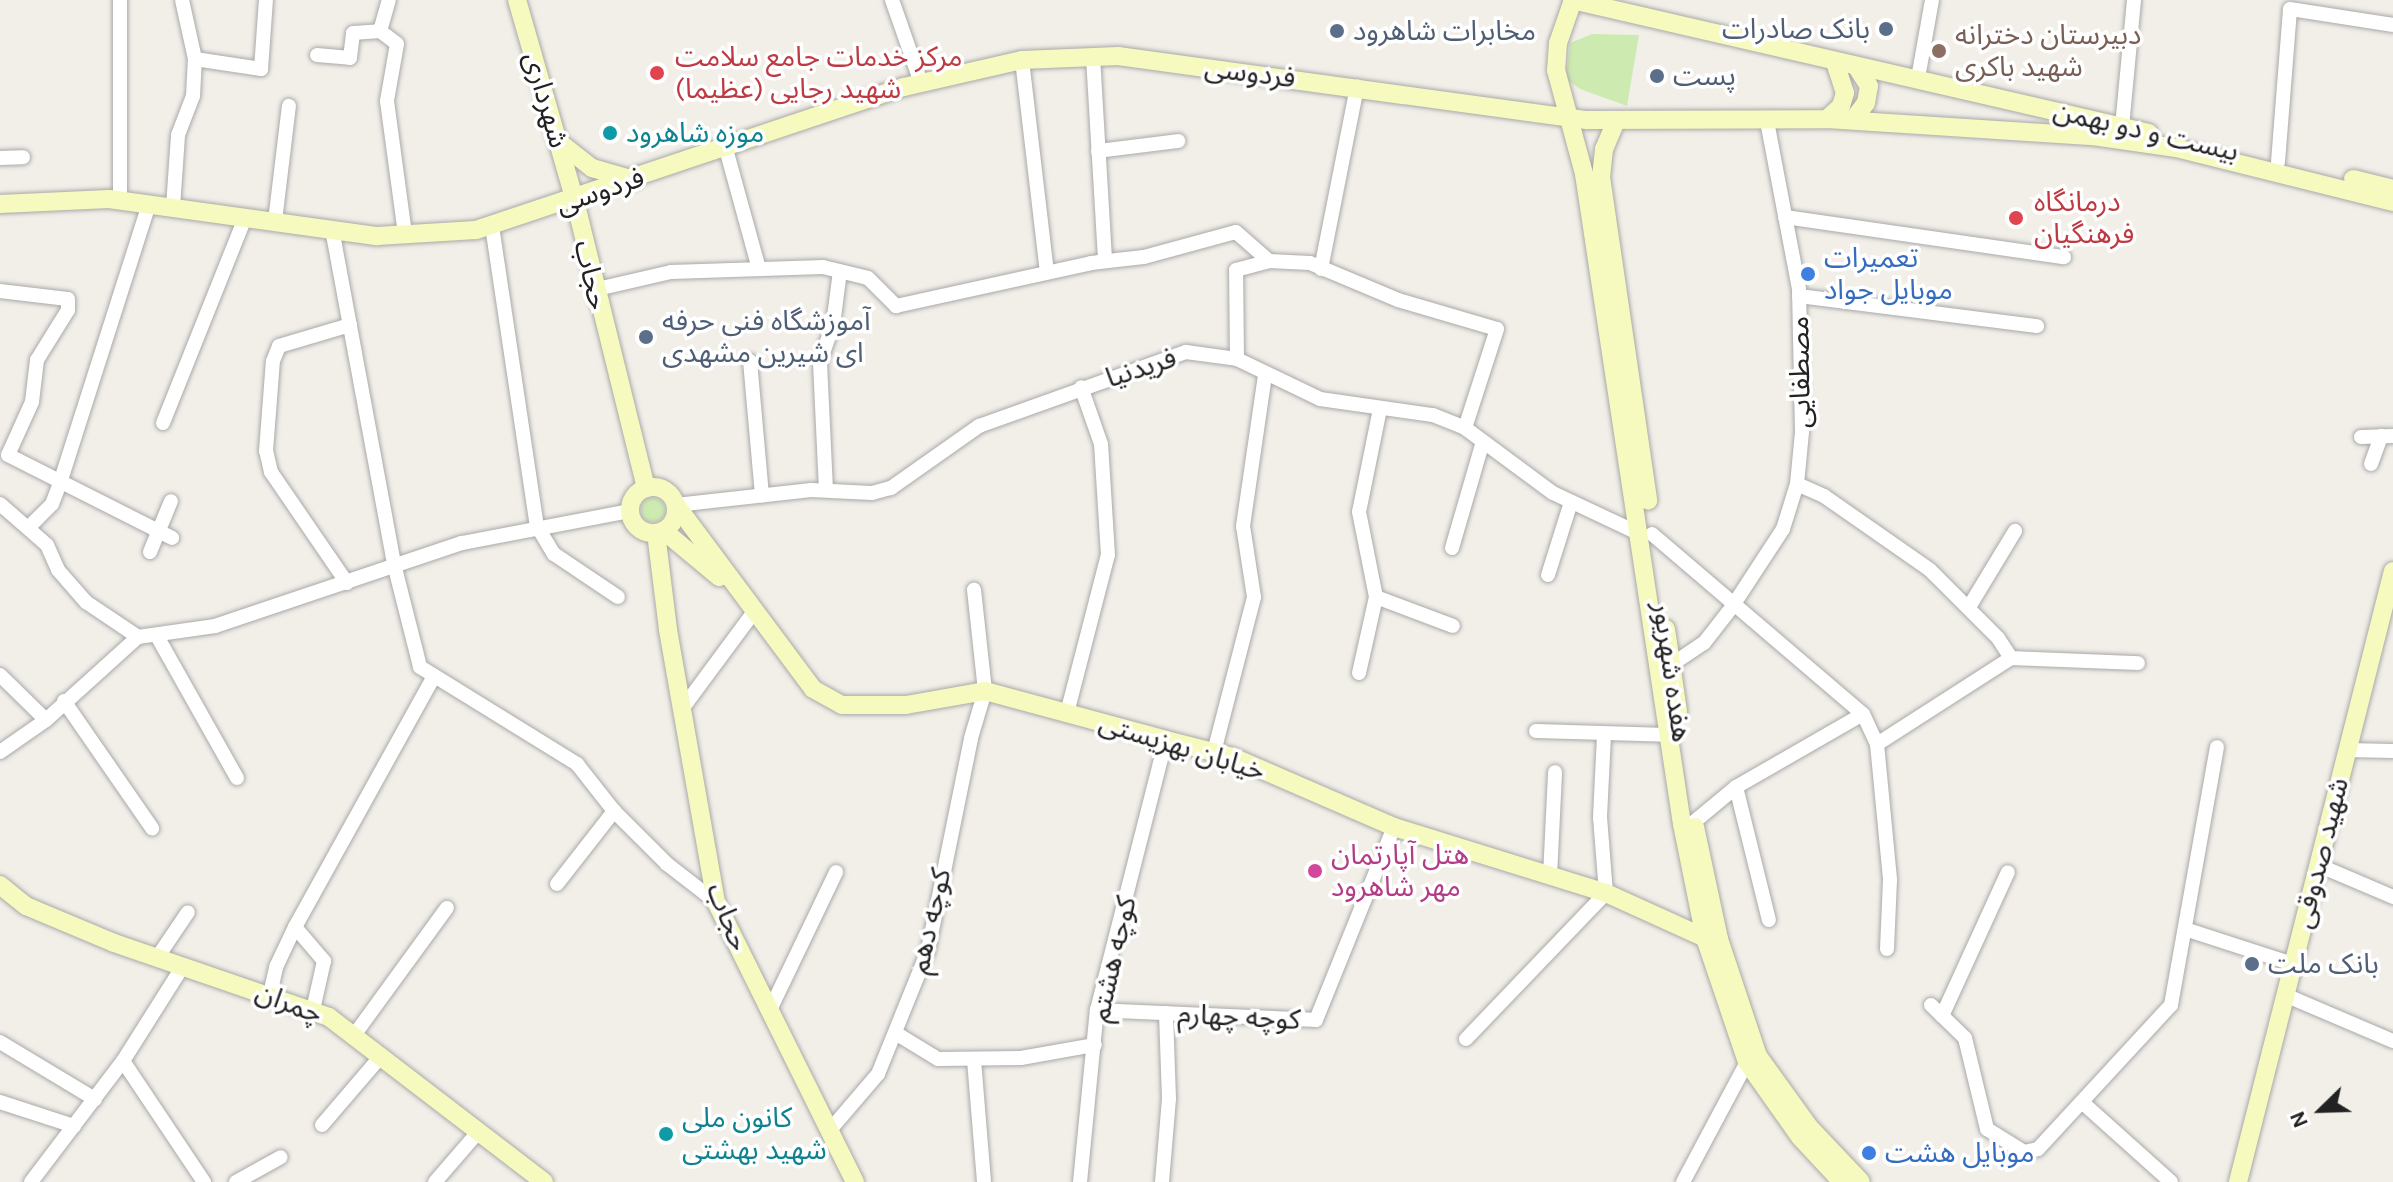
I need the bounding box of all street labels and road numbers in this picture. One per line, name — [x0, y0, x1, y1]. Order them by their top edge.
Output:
street label: شهرداری — [516, 48, 576, 152]
street label: فردوسی — [1203, 51, 1297, 95]
street label: بیست و دو بهمن — [2050, 93, 2242, 169]
street label: فردوسی — [551, 160, 649, 222]
street label: حجاب — [567, 237, 615, 313]
street label: مصطفایی — [1782, 316, 1818, 428]
street label: فریدنیا — [1101, 341, 1181, 395]
street label: هفده شهریور — [1646, 600, 1698, 744]
street label: خیابان بهزیستی — [1095, 706, 1269, 788]
street label: شهید صدوقی — [2286, 774, 2356, 932]
street label: کوچه دهم — [902, 865, 958, 977]
street label: حجاب — [700, 878, 756, 956]
street label: کوچه هشتم — [1082, 893, 1144, 1025]
street label: چمران — [251, 975, 327, 1031]
street label: کوچه چهارم — [1177, 997, 1301, 1037]

